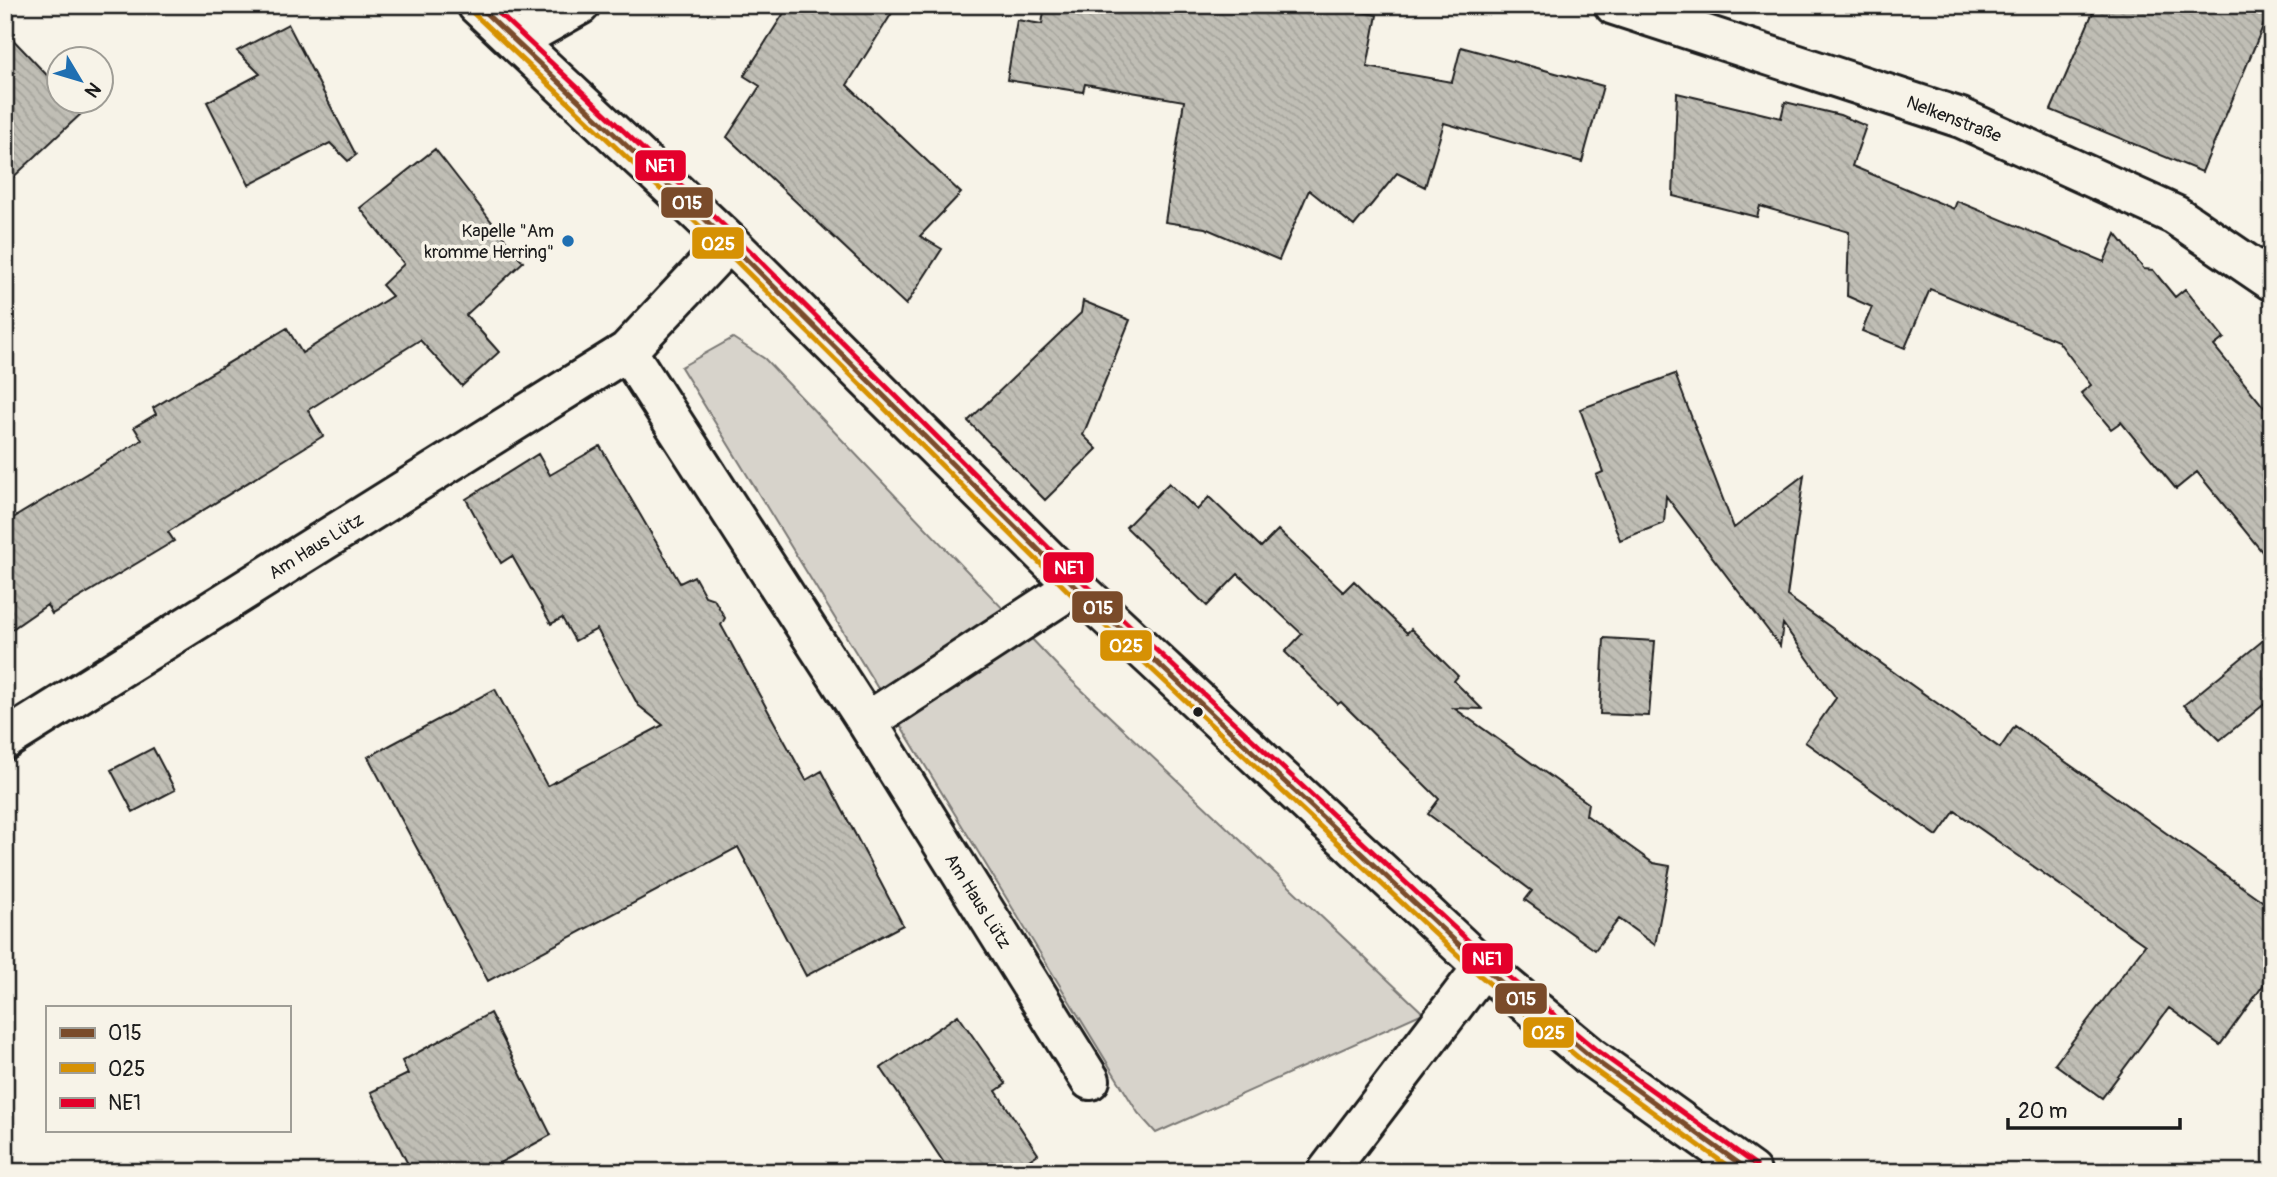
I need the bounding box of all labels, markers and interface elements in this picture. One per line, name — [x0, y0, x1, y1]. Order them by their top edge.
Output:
north arrow — [46, 46, 116, 116]
text: N — [79, 77, 106, 102]
street label: Nelkenstraße — [1903, 91, 2005, 148]
line badge: NE1 — [634, 149, 687, 182]
text: NE1 — [645, 154, 675, 178]
line badge: 015 — [660, 186, 714, 219]
text: 015 — [672, 191, 702, 215]
place label: Kapelle "Am kromme Herring" — [425, 220, 554, 264]
line badge: 025 — [691, 226, 745, 260]
text: 025 — [701, 232, 735, 256]
marker: Kapelle "Am kromme Herring" — [560, 233, 576, 249]
street label: Am Haus Lütz — [264, 508, 368, 585]
line badge: NE1 — [1042, 551, 1095, 584]
text: NE1 — [1054, 556, 1084, 580]
line badge: 015 — [1071, 590, 1124, 624]
text: 015 — [1083, 596, 1113, 620]
line badge: 025 — [1099, 629, 1153, 662]
text: 025 — [1109, 634, 1143, 658]
unlabelled marker — [1191, 705, 1205, 719]
street label: Am Haus Lütz — [939, 849, 1016, 953]
line badge: NE1 — [1461, 942, 1514, 975]
text: NE1 — [1472, 947, 1502, 971]
line badge: 015 — [1494, 982, 1548, 1015]
text: 015 — [1506, 987, 1536, 1011]
legend — [46, 1006, 290, 1132]
line badge: 025 — [1522, 1016, 1575, 1049]
text: 015 — [108, 1020, 142, 1047]
text: 025 — [1531, 1021, 1565, 1045]
text: 025 — [108, 1056, 145, 1083]
scale bar — [2008, 1086, 2179, 1130]
text: NE1 — [108, 1090, 141, 1117]
text: 20 m — [2018, 1098, 2067, 1125]

